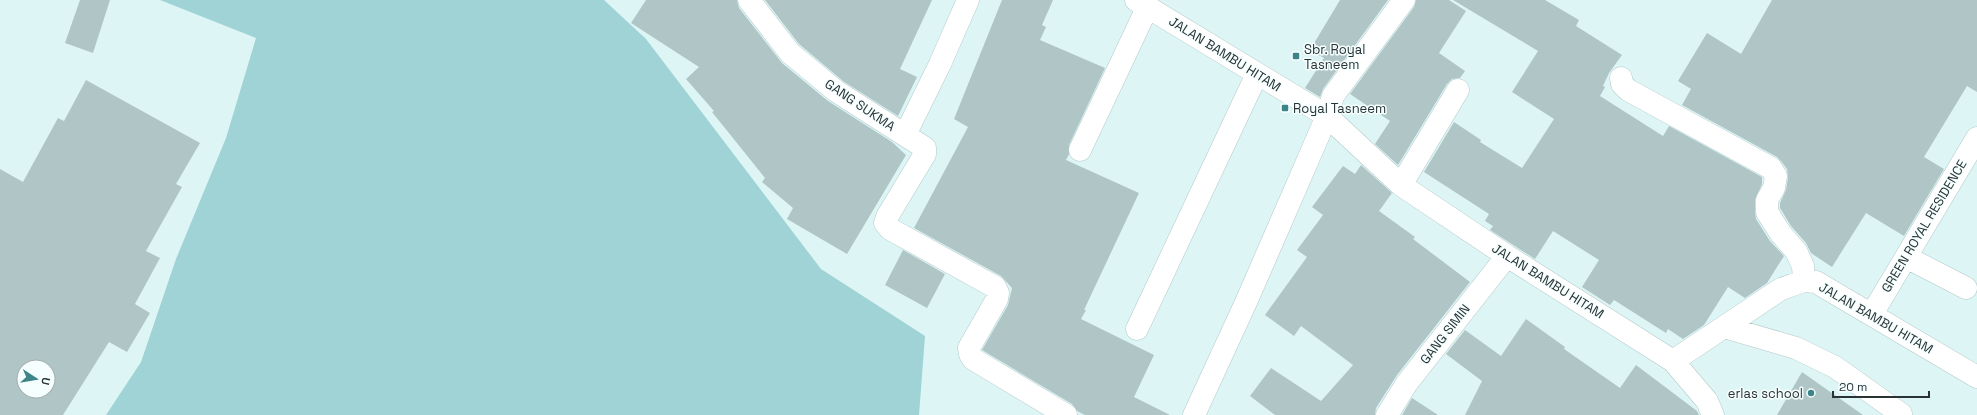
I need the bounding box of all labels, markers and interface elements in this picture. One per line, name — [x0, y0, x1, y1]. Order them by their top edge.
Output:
street label: JALAN BAMBU HITAM — [1166, 13, 1284, 95]
place label: Sbr. Royal Tasneem — [1304, 41, 1365, 73]
marker: Sbr. Royal Tasneem — [1291, 51, 1301, 61]
street label: GANG SUKMA — [822, 75, 898, 135]
place label: Royal Tasneem — [1293, 100, 1386, 117]
marker: Royal Tasneem — [1280, 103, 1290, 113]
street label: GREEN ROYAL RESIDENCE — [1878, 156, 1970, 296]
street label: JALAN BAMBU HITAM — [1489, 240, 1607, 322]
street label: JALAN BAMBU HITAM — [1816, 278, 1936, 358]
street label: GANG SIMIN — [1416, 301, 1474, 367]
north arrow — [16, 359, 56, 399]
scale bar — [1833, 373, 1929, 399]
text: U — [38, 376, 53, 386]
text: 20 m — [1839, 379, 1867, 395]
place label: erlas school — [1728, 385, 1803, 402]
marker: erlas school — [1806, 388, 1816, 398]

